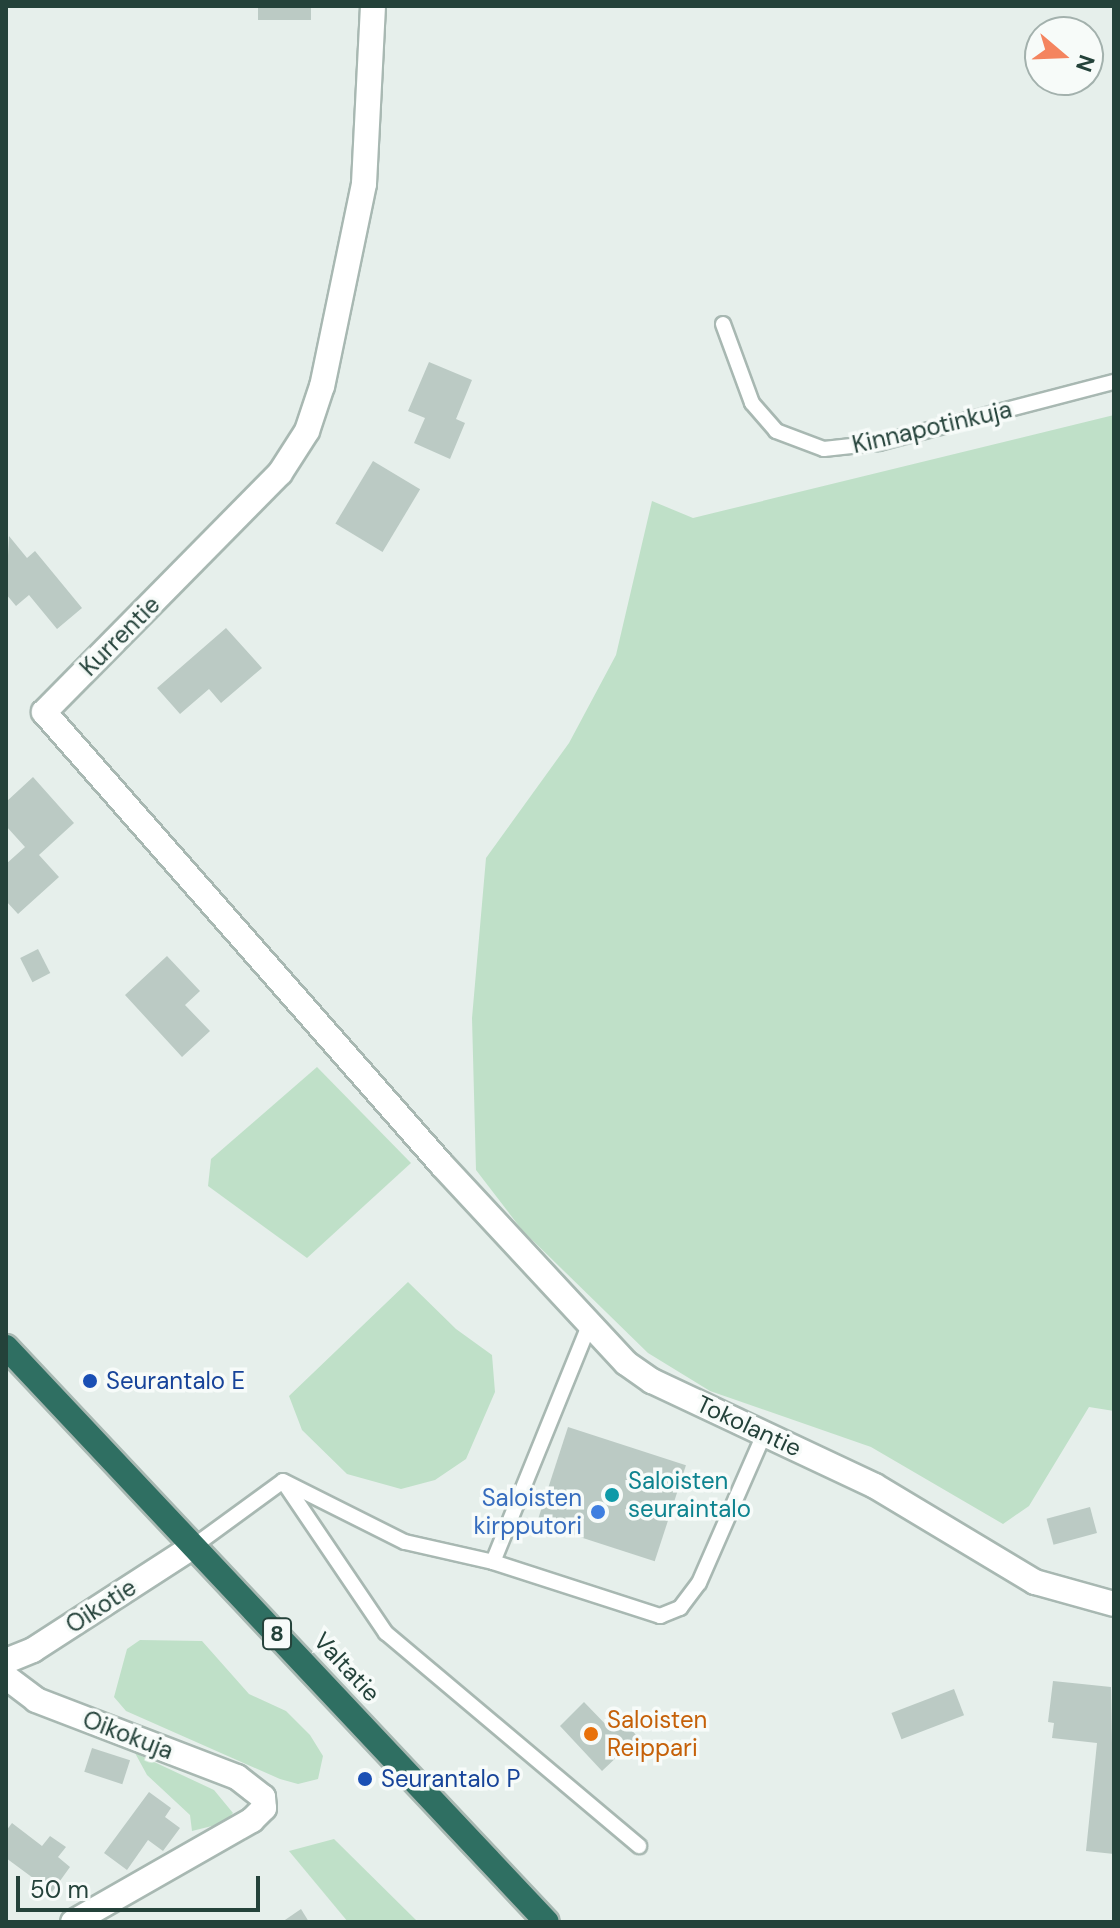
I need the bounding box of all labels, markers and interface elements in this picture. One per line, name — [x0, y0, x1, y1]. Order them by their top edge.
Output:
north arrow — [1024, 16, 1104, 96]
text: N — [1069, 51, 1102, 76]
street label: Kinnapotinkuja — [849, 395, 1015, 459]
street label: Kurrentie — [74, 590, 166, 682]
place label: Seurantalo E — [106, 1367, 245, 1395]
marker: Seurantalo E — [81, 1372, 99, 1390]
street label: Tokolantie — [692, 1389, 806, 1463]
place label: Saloisten seuraintalo — [628, 1467, 751, 1523]
place label: Saloisten kirpputori — [474, 1484, 582, 1540]
marker: Saloisten seuraintalo — [603, 1486, 621, 1504]
marker: Saloisten kirpputori — [589, 1503, 607, 1521]
street label: Oikotie — [60, 1573, 142, 1639]
road number: 8 — [261, 1616, 293, 1652]
street label: Valtatie — [308, 1626, 386, 1708]
street label: Oikokuja — [79, 1705, 177, 1765]
place label: Saloisten Reippari — [607, 1706, 707, 1762]
marker: Saloisten Reippari — [582, 1725, 600, 1743]
place label: Seurantalo P — [381, 1765, 520, 1793]
marker: Seurantalo P — [356, 1770, 374, 1788]
scale bar — [20, 1860, 264, 1910]
text: 50 m — [30, 1874, 89, 1905]

